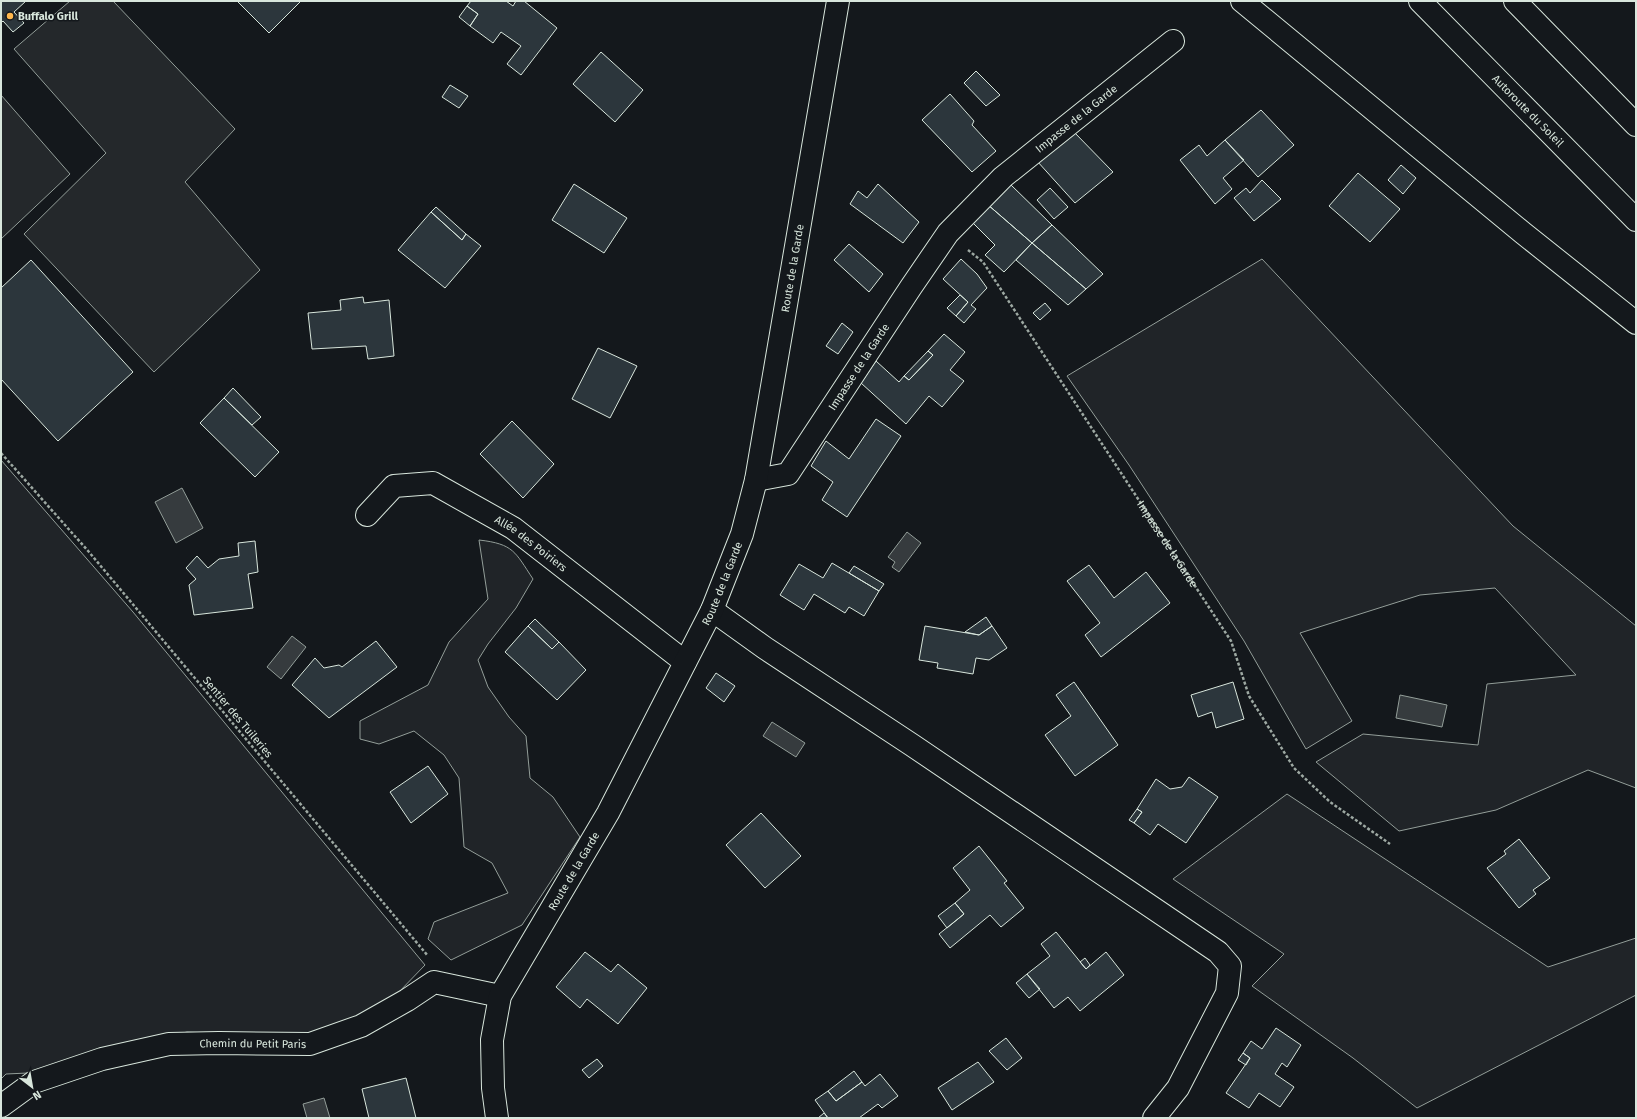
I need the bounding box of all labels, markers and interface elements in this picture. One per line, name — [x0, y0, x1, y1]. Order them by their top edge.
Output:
place label: Buffalo Grill — [18, 10, 79, 23]
marker: Buffalo Grill — [5, 11, 15, 21]
street label: Autoroute du Soleil — [1489, 72, 1566, 150]
street label: Impasse de la Garde — [1033, 82, 1120, 156]
street label: Route de la Garde — [779, 223, 807, 313]
street label: Impasse de la Garde — [826, 321, 892, 413]
street label: Impasse de la Garde — [1134, 498, 1200, 590]
street label: Allée des Poiriers — [492, 513, 569, 575]
street label: Route de la Garde — [699, 540, 745, 628]
street label: Sentier des Tuileries — [200, 674, 275, 760]
street label: Route de la Garde — [546, 830, 602, 913]
street label: Chemin du Petit Paris — [199, 1037, 306, 1051]
north arrow — [12, 1067, 52, 1107]
text: N — [30, 1088, 43, 1103]

